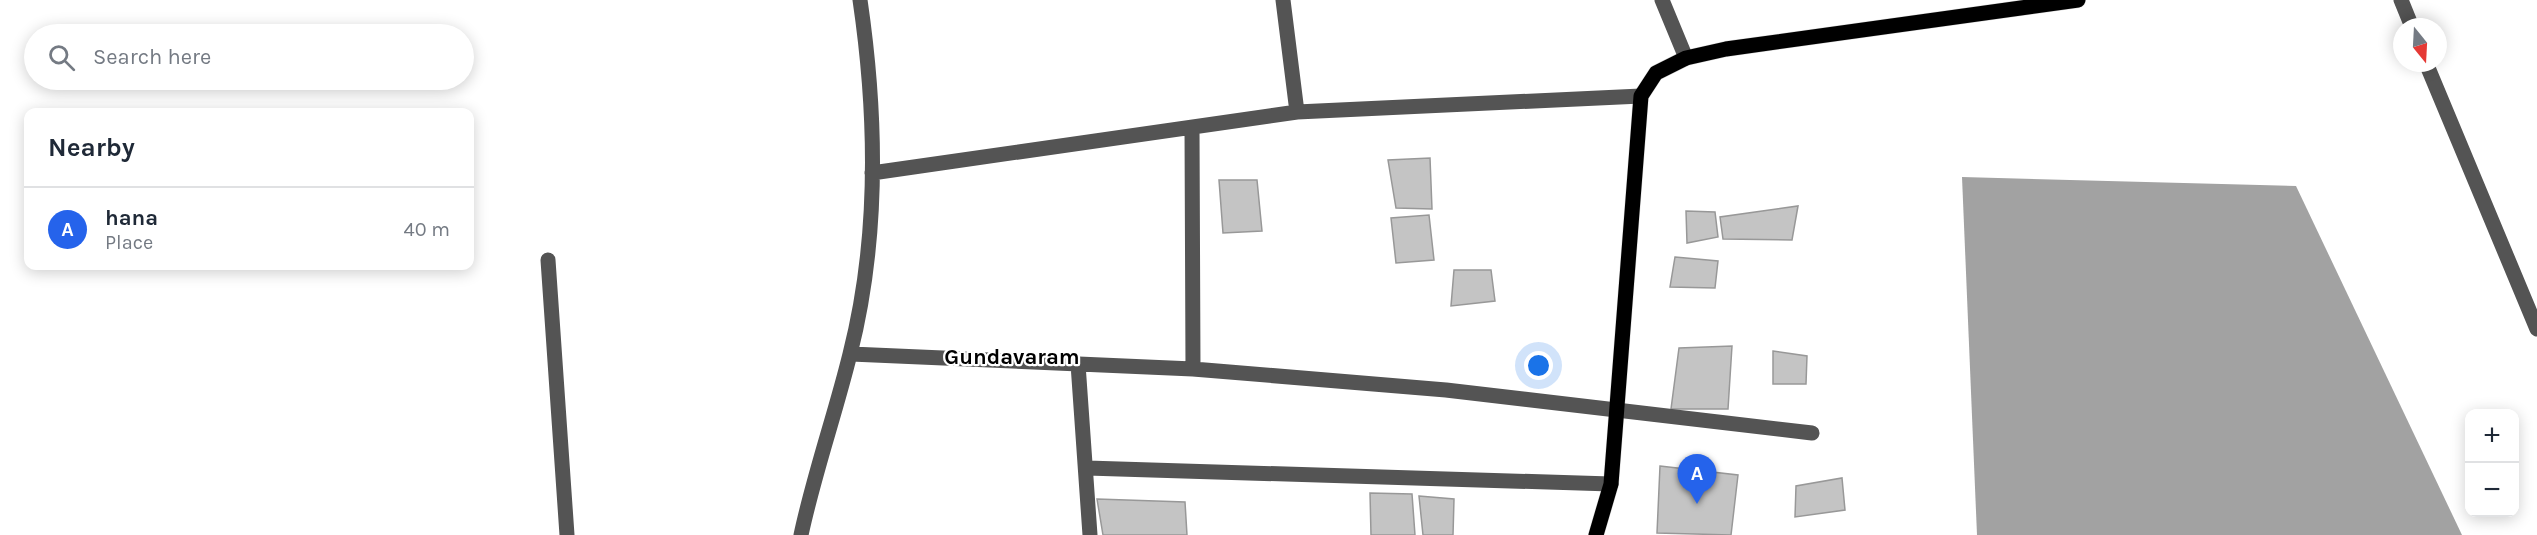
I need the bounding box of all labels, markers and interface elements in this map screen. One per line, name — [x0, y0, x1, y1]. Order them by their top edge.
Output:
north arrow — [2393, 18, 2447, 72]
search box — [24, 24, 474, 90]
icon: search — [45, 41, 78, 74]
text: Search here — [93, 44, 211, 70]
text: Nearby — [48, 132, 135, 163]
text: hana — [105, 205, 158, 231]
text: A — [61, 218, 74, 241]
text: 40 m — [404, 218, 450, 241]
text: Place — [105, 231, 153, 254]
district label: Gundavaram — [944, 344, 1080, 370]
your location — [1524, 351, 1553, 380]
map controls — [2465, 409, 2519, 517]
button: + — [2465, 409, 2519, 463]
pin: A — [1678, 454, 1716, 504]
button: − — [2465, 463, 2519, 517]

